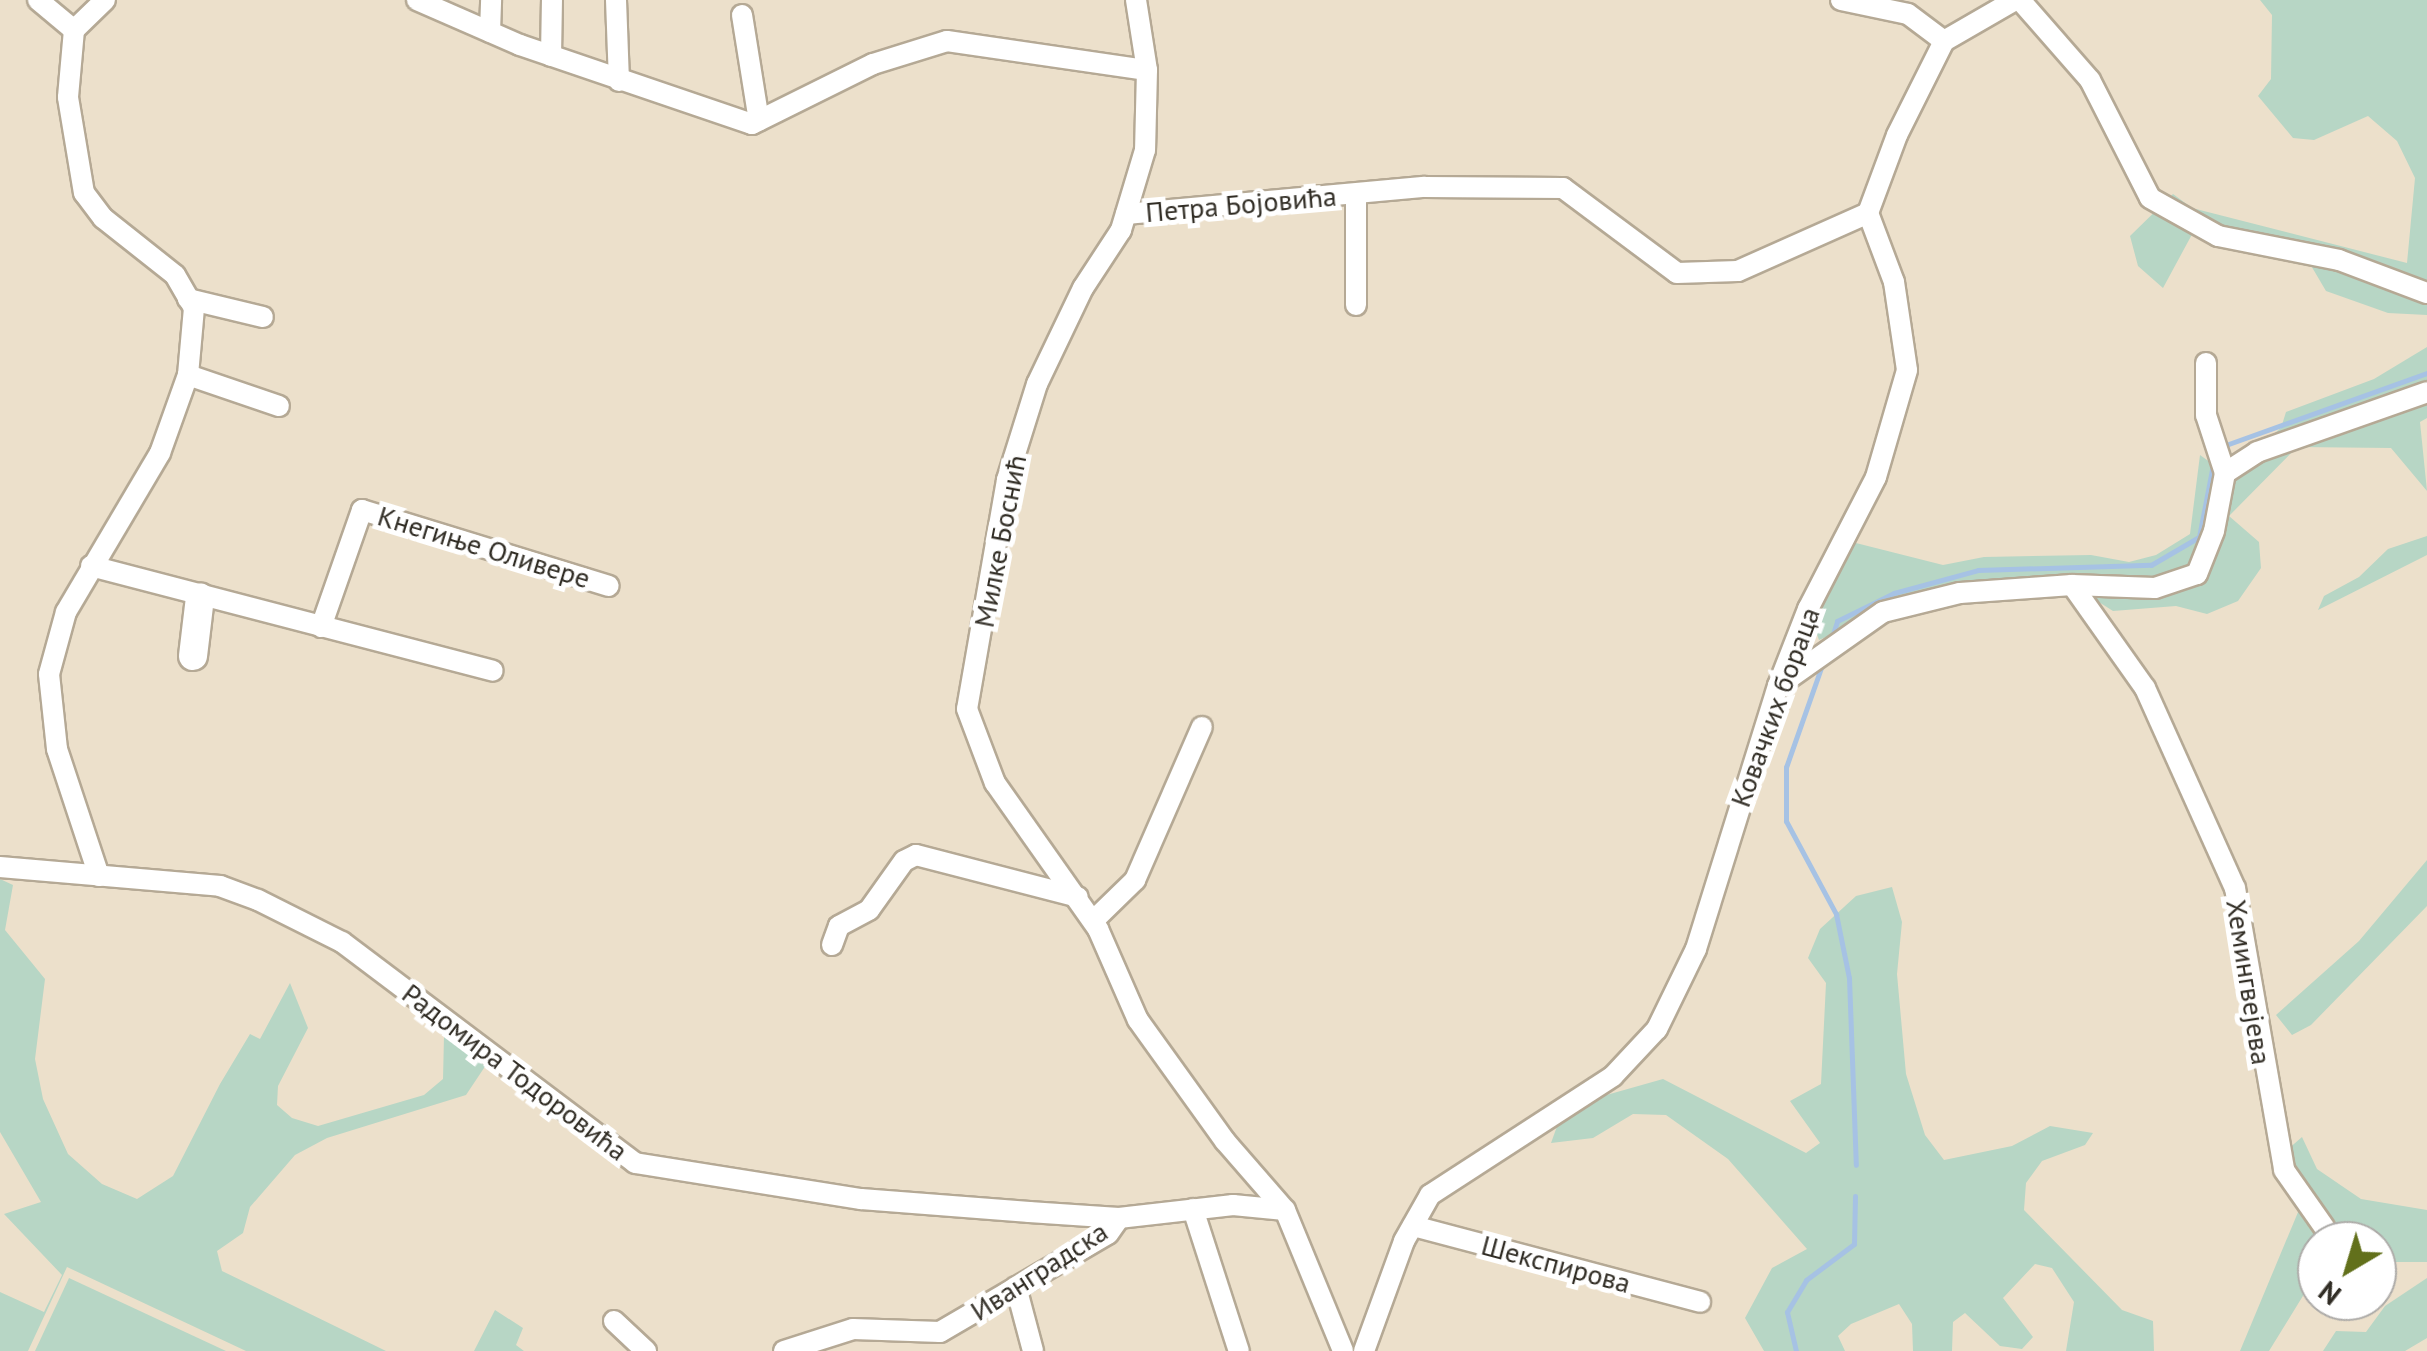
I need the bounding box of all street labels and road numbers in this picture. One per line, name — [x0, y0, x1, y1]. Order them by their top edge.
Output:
street label: Петра Бојовића — [1144, 179, 1338, 229]
street label: Милке Боснић — [967, 452, 1033, 630]
street label: Кнегиње Оливере — [374, 499, 594, 595]
street label: Ковачких бораца — [1723, 602, 1827, 812]
street label: Хемингвејева — [2219, 897, 2279, 1067]
street label: Радомира Тодоровића — [395, 976, 635, 1168]
street label: Иванградска — [964, 1214, 1114, 1328]
street label: Шекспирова — [1478, 1228, 1634, 1300]

